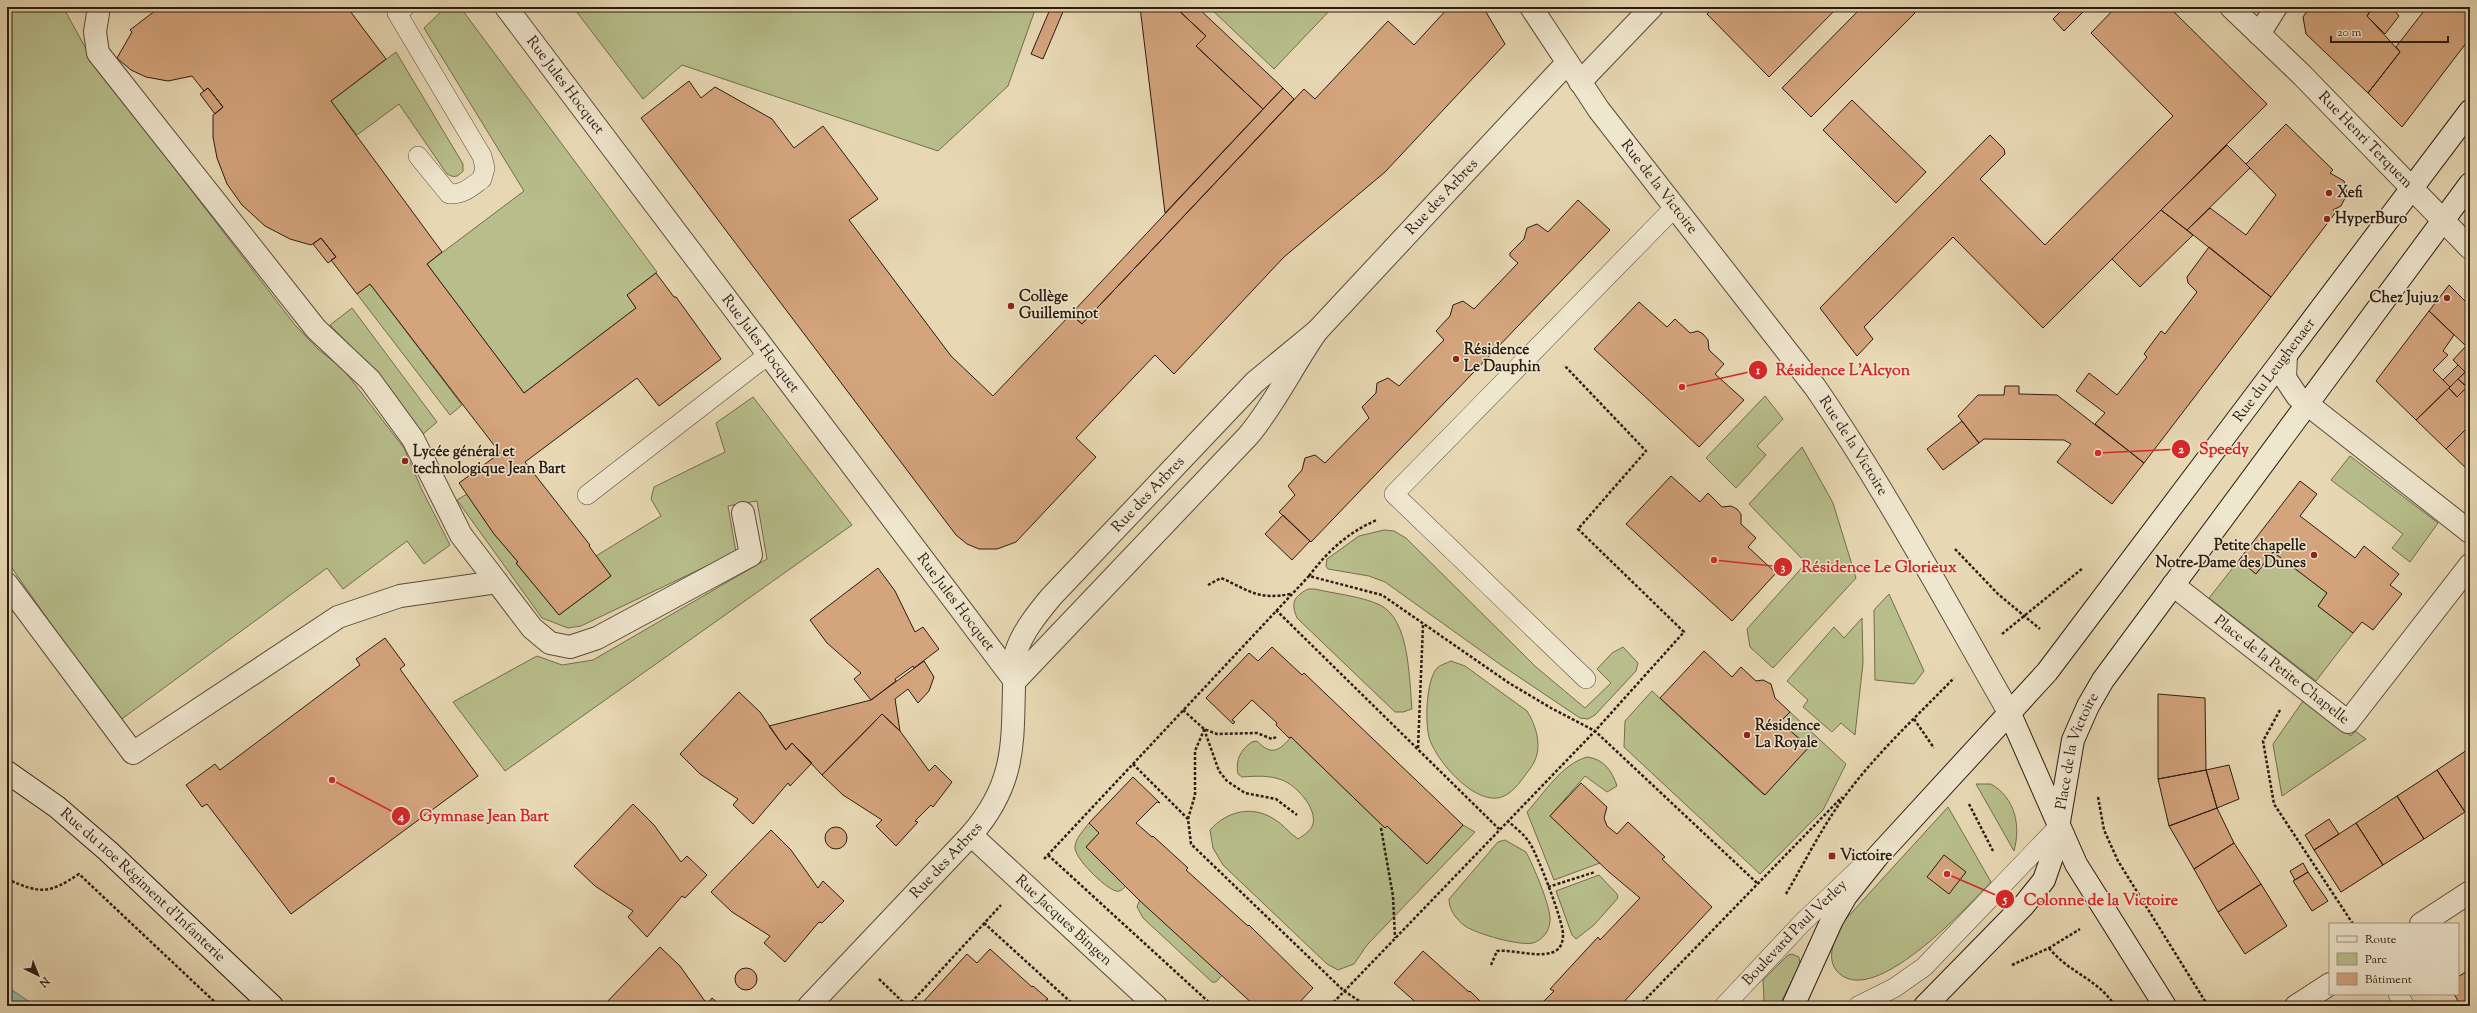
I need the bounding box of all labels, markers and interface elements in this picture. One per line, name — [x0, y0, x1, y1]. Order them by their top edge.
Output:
scale bar — [2331, 18, 2448, 44]
text: 20 m — [2337, 24, 2362, 42]
street label: Rue Jules Hocquet — [521, 32, 609, 139]
street label: Rue Henri Terquem — [2313, 87, 2418, 194]
street label: Rue de la Victoire — [1616, 135, 1702, 238]
street label: Rue des Arbres — [1401, 154, 1483, 240]
place label: Xefi — [2337, 183, 2364, 204]
marker: Xefi — [2324, 188, 2334, 198]
place label: HyperBuro — [2335, 209, 2407, 230]
marker: HyperBuro — [2322, 214, 2332, 224]
place label: Collège Guilleminot — [1019, 287, 1099, 325]
place label: Chez Juju2 — [2370, 288, 2440, 309]
street label: Rue Jules Hocquet — [716, 290, 804, 397]
marker: Chez Juju2 — [2442, 293, 2452, 303]
marker: Collège Guilleminot — [1006, 301, 1016, 311]
street label: Rue du Leughenaer — [2228, 314, 2321, 427]
place label: Résidence Le Dauphin — [1464, 340, 1541, 378]
marker: Résidence Le Dauphin — [1451, 354, 1461, 364]
callout: Résidence L'Alcyon — [1748, 356, 1918, 384]
text: Résidence L'Alcyon — [1776, 360, 1911, 383]
text: 1 — [1755, 362, 1761, 380]
street label: Rue de la Victoire — [1814, 392, 1893, 500]
callout: Speedy — [2171, 435, 2257, 463]
text: Speedy — [2199, 439, 2249, 462]
text: 2 — [2178, 441, 2184, 459]
place label: Lycée général et technologique Jean Bart — [413, 442, 566, 480]
street label: Rue des Arbres — [1107, 452, 1190, 537]
marker: Lycée général et technologique Jean Bart — [400, 456, 410, 466]
place label: Petite chapelle Notre-Dame des Dunes — [2156, 536, 2306, 574]
street label: Rue Jules Hocquet — [912, 549, 1000, 656]
marker: Petite chapelle Notre-Dame des Dunes — [2309, 550, 2319, 560]
callout: Résidence Le Glorieux — [1773, 553, 1964, 581]
text: Résidence Le Glorieux — [1801, 557, 1957, 580]
text: 3 — [1781, 559, 1786, 577]
street label: Place de la Petite Chapelle — [2210, 610, 2354, 730]
street label: Place de la Victoire — [2051, 689, 2104, 811]
place label: Résidence La Royale — [1755, 716, 1820, 754]
marker: Résidence La Royale — [1742, 730, 1752, 740]
callout: Gymnase Jean Bart — [391, 802, 556, 830]
street label: Rue du 110e Régiment d'Infanterie — [55, 803, 230, 967]
text: Gymnase Jean Bart — [419, 806, 549, 829]
text: 4 — [397, 808, 404, 826]
street label: Rue des Arbres — [905, 818, 988, 904]
place label: Victoire — [1840, 846, 1892, 867]
marker: Victoire — [1827, 851, 1837, 861]
street label: Rue Jacques Bingen — [1010, 870, 1117, 971]
street label: Boulevard Paul Verley — [1738, 875, 1852, 990]
callout: Colonne de la Victoire — [1995, 885, 2186, 913]
text: Colonne de la Victoire — [2024, 890, 2179, 913]
text: 5 — [2002, 891, 2008, 909]
legend — [2329, 923, 2459, 995]
text: Route — [2365, 931, 2397, 949]
text: Parc — [2365, 951, 2387, 969]
north arrow — [18, 955, 58, 995]
text: Bâtiment — [2365, 971, 2412, 989]
text: N — [35, 972, 54, 991]

